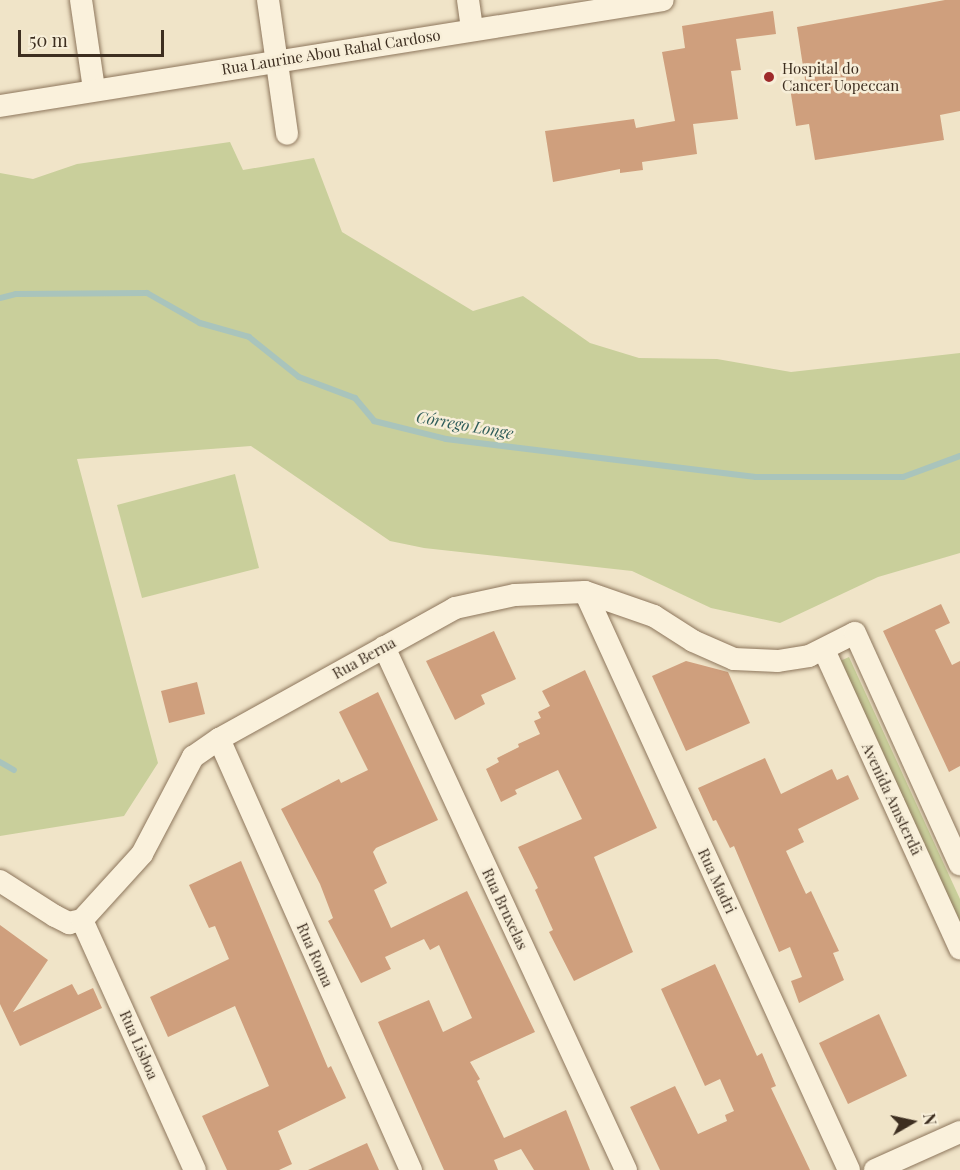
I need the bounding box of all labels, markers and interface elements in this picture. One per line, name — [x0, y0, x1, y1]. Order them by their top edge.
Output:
scale bar — [21, 18, 166, 56]
street label: Rua Laurine Abou Rahal Cardoso — [220, 26, 442, 78]
text: 50 m — [29, 28, 68, 52]
place label: Hospital do Cancer Uopeccan — [782, 59, 899, 94]
marker: Hospital do Cancer Uopeccan — [760, 68, 778, 86]
water label: Córrego Longe — [415, 407, 515, 443]
street label: Rua Berna — [329, 633, 399, 683]
street label: Avenida Amsterdã — [858, 740, 926, 858]
street label: Rua Madri — [694, 846, 740, 916]
street label: Rua Bruxelas — [478, 865, 532, 953]
street label: Rua Roma — [293, 920, 337, 990]
street label: Rua Lisboa — [116, 1008, 162, 1082]
north arrow — [882, 1092, 942, 1152]
text: N — [919, 1112, 942, 1126]

